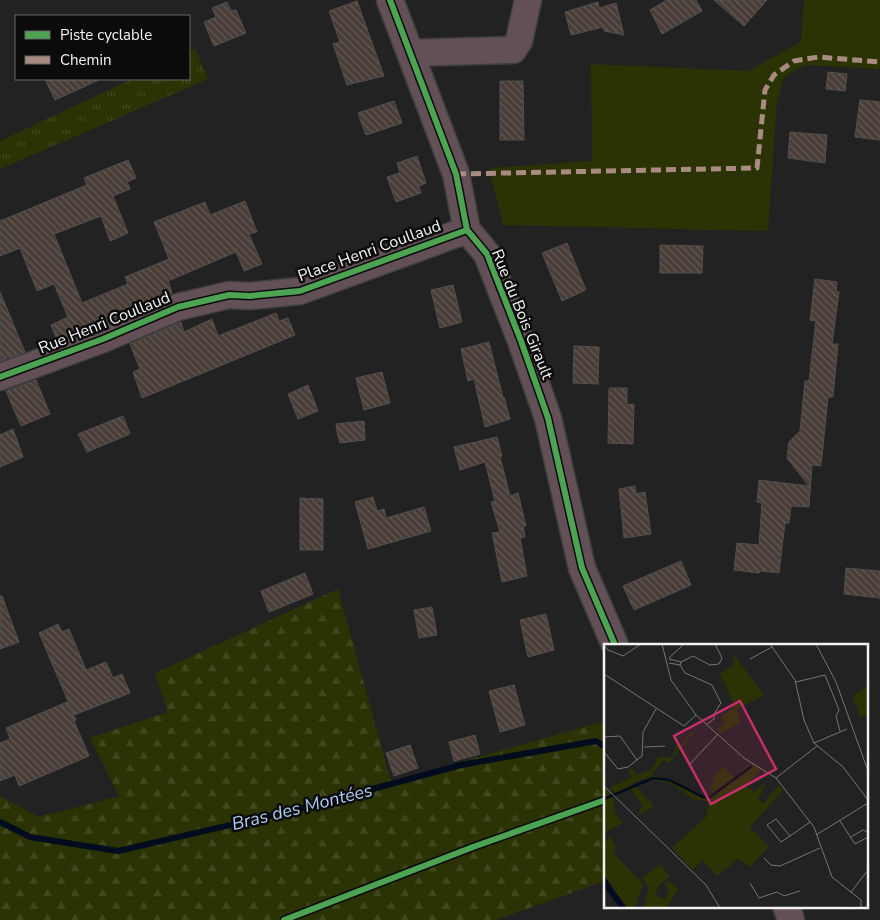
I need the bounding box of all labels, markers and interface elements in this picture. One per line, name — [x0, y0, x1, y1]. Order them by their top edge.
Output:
legend — [15, 15, 190, 80]
text: Piste cyclable — [60, 25, 152, 45]
text: Chemin — [60, 50, 111, 70]
street label: Place Henri Coullaud — [295, 215, 444, 287]
street label: Rue du Bois Girault — [486, 246, 558, 383]
street label: Rue Henri Coullaud — [35, 287, 173, 359]
inset map — [604, 644, 868, 908]
water label: Bras des Montées — [229, 778, 375, 836]

